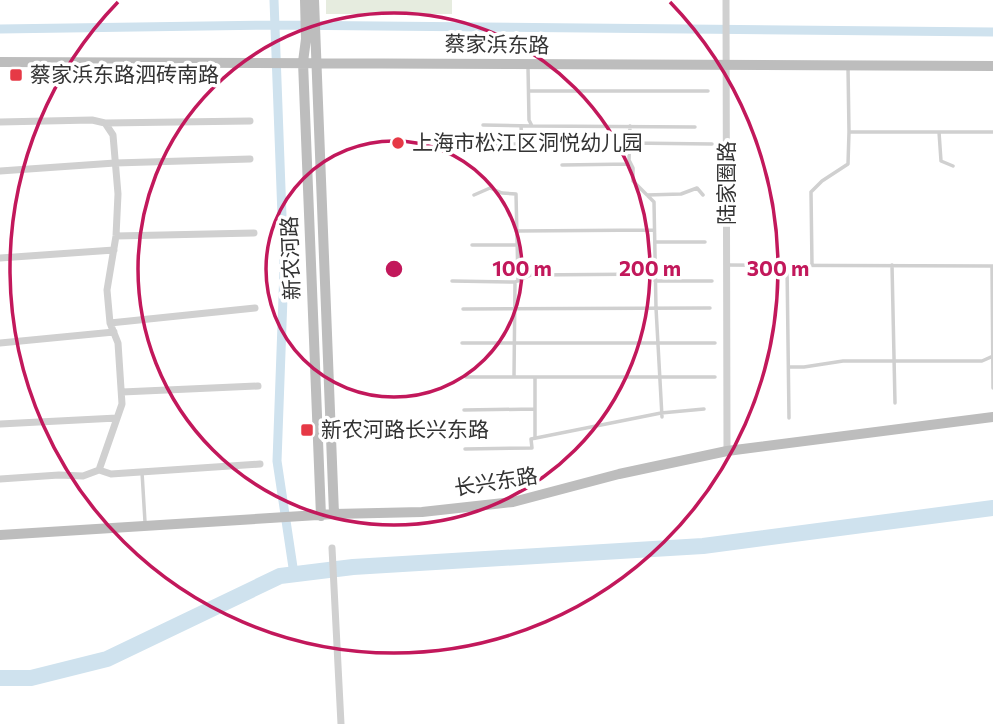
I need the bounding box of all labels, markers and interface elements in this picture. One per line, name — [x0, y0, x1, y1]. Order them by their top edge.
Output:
street label: 蔡家浜东路 — [444, 30, 550, 57]
place label: 蔡家浜东路泗砖南路 — [30, 61, 219, 86]
marker: 蔡家浜东路泗砖南路 — [8, 67, 24, 83]
place label: 上海市松江区洞悦幼儿园 — [412, 129, 643, 154]
marker: 上海市松江区洞悦幼儿园 — [390, 135, 406, 151]
street label: 陆家圈路 — [713, 141, 738, 225]
street label: 新农河路 — [276, 216, 303, 300]
text: 100 m — [492, 255, 552, 280]
text: 200 m — [619, 255, 681, 280]
text: 300 m — [747, 255, 809, 280]
centre of rings — [382, 257, 406, 281]
place label: 新农河路长兴东路 — [321, 416, 489, 441]
marker: 新农河路长兴东路 — [299, 422, 315, 438]
street label: 长兴东路 — [452, 462, 539, 499]

